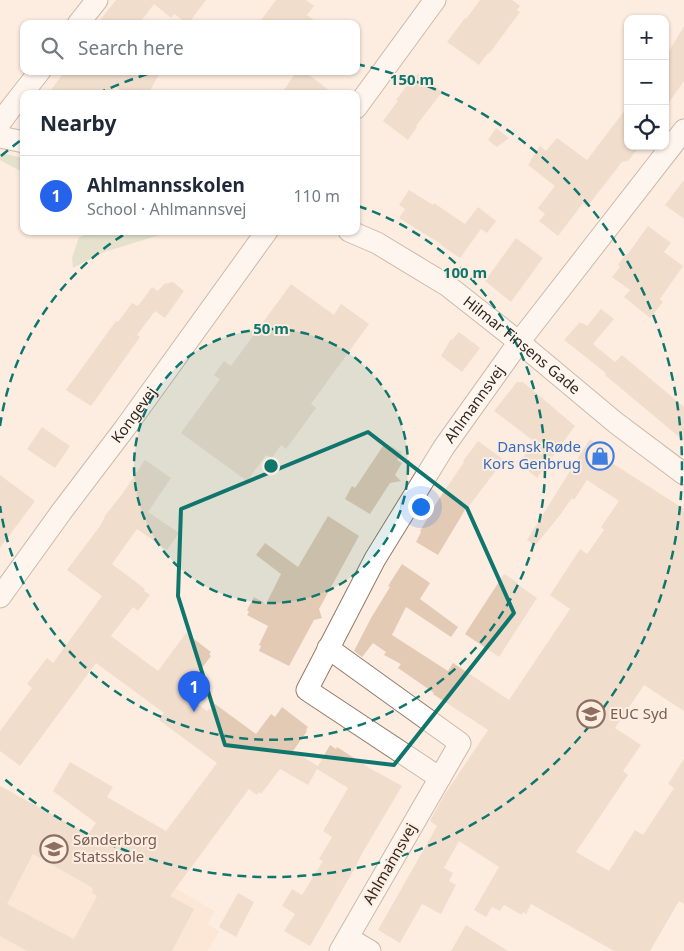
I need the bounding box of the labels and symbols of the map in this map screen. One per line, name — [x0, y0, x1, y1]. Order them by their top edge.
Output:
text: 150 m — [390, 69, 434, 89]
text: 100 m — [443, 262, 487, 282]
street label: Hilmar Finsens Gade — [460, 291, 585, 398]
text: 50 m — [253, 318, 289, 338]
street label: Ahlmannsvej — [439, 361, 508, 447]
street label: Kongevej — [106, 382, 161, 447]
place label: Dansk Røde Kors Genbrug — [483, 436, 581, 473]
shop icon: Dansk Røde Kors Genbrug — [585, 441, 615, 471]
centre of rings — [262, 457, 280, 475]
your location — [408, 494, 434, 520]
pin: 1 — [178, 671, 210, 712]
school or university icon: EUC Syd — [576, 699, 606, 729]
place label: EUC Syd — [610, 703, 668, 723]
street label: Ahlmannsvej — [358, 819, 421, 908]
place label: Sønderborg Statsskole — [73, 829, 157, 866]
school or university icon: Sønderborg Statsskole — [39, 834, 69, 864]

